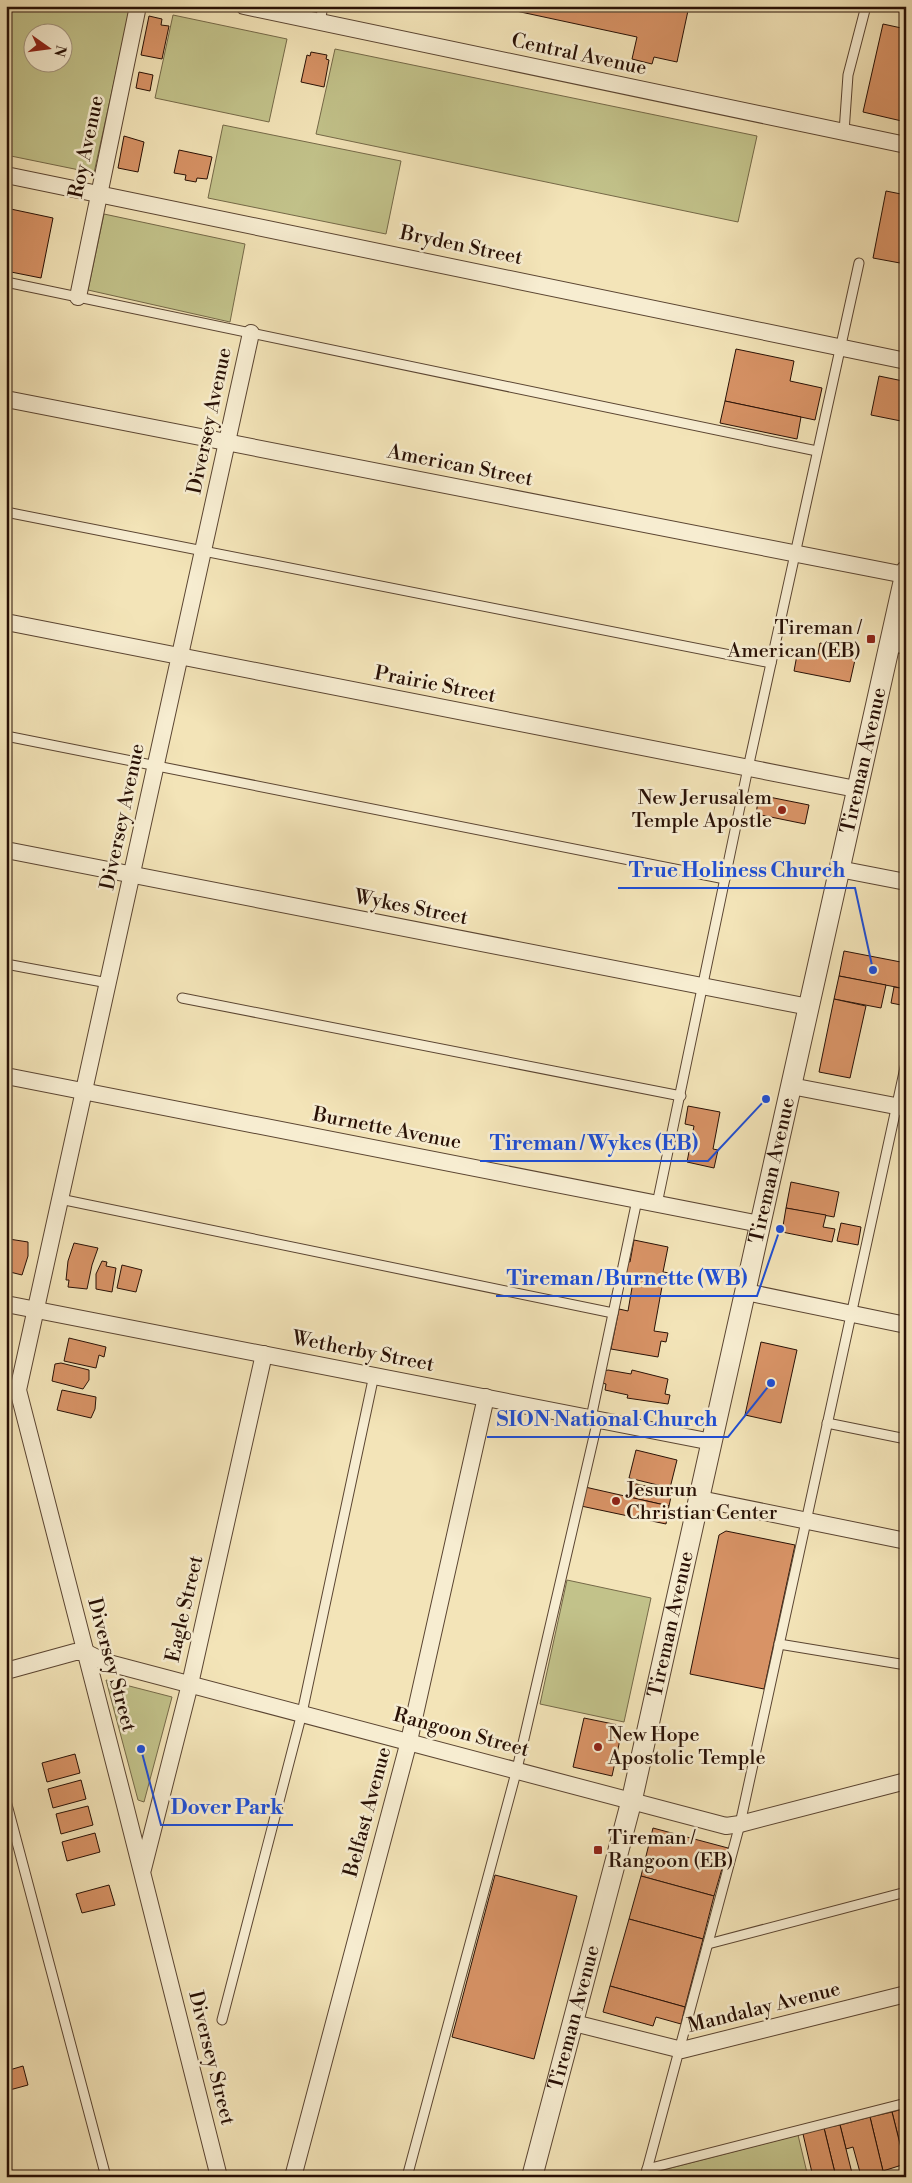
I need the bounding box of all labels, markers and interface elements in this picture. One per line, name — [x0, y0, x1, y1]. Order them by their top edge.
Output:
north arrow — [22, 22, 72, 72]
street label: Central Avenue — [509, 28, 649, 82]
text: N — [50, 43, 70, 58]
street label: Roy Avenue — [64, 93, 110, 201]
street label: Bryden Street — [396, 221, 525, 271]
street label: Diversey Avenue — [182, 345, 238, 497]
street label: American Street — [384, 439, 535, 492]
place label: Tireman / American (EB) — [727, 616, 862, 664]
marker: Tireman / American (EB) — [865, 633, 877, 645]
street label: Prairie Street — [372, 661, 498, 709]
street label: Tireman Avenue — [835, 685, 892, 836]
street label: Diversey Avenue — [95, 741, 151, 893]
place label: New Jerusalem Temple Apostle — [632, 786, 772, 834]
marker: New Jerusalem Temple Apostle — [776, 804, 788, 816]
callout: True Holiness Church — [618, 852, 855, 888]
text: True Holiness Church — [629, 858, 845, 884]
street label: Wykes Street — [351, 885, 470, 931]
street label: Tireman Avenue — [744, 1095, 801, 1246]
street label: Burnette Avenue — [310, 1102, 463, 1156]
callout: Tireman / Wykes (EB) — [480, 1125, 708, 1161]
text: Tireman / Wykes (EB) — [490, 1131, 698, 1157]
callout: Tireman / Burnette (WB) — [496, 1260, 757, 1296]
text: Tireman / Burnette (WB) — [507, 1266, 747, 1292]
street label: Wetherby Street — [289, 1326, 436, 1378]
callout: SION National Church — [487, 1401, 728, 1437]
text: SION National Church — [497, 1407, 717, 1433]
place label: Jesurun Christian Center — [625, 1478, 778, 1526]
marker: Jesurun Christian Center — [610, 1495, 622, 1507]
street label: Tireman Avenue — [643, 1549, 699, 1700]
street label: Eagle Street — [161, 1553, 209, 1665]
street label: Diversey Street — [81, 1595, 141, 1735]
street label: Rangoon Street — [390, 1703, 532, 1763]
place label: New Hope Apostolic Temple — [607, 1723, 766, 1771]
marker: New Hope Apostolic Temple — [592, 1741, 604, 1753]
street label: Belfast Avenue — [338, 1744, 397, 1881]
callout: Dover Park — [161, 1789, 293, 1825]
text: Dover Park — [171, 1795, 284, 1821]
place label: Tireman / Rangoon (EB) — [608, 1826, 733, 1874]
marker: Tireman / Rangoon (EB) — [592, 1844, 604, 1856]
street label: Tireman Avenue — [543, 1942, 605, 2093]
street label: Mandalay Avenue — [685, 1977, 843, 2039]
street label: Diversey Street — [182, 1988, 240, 2128]

